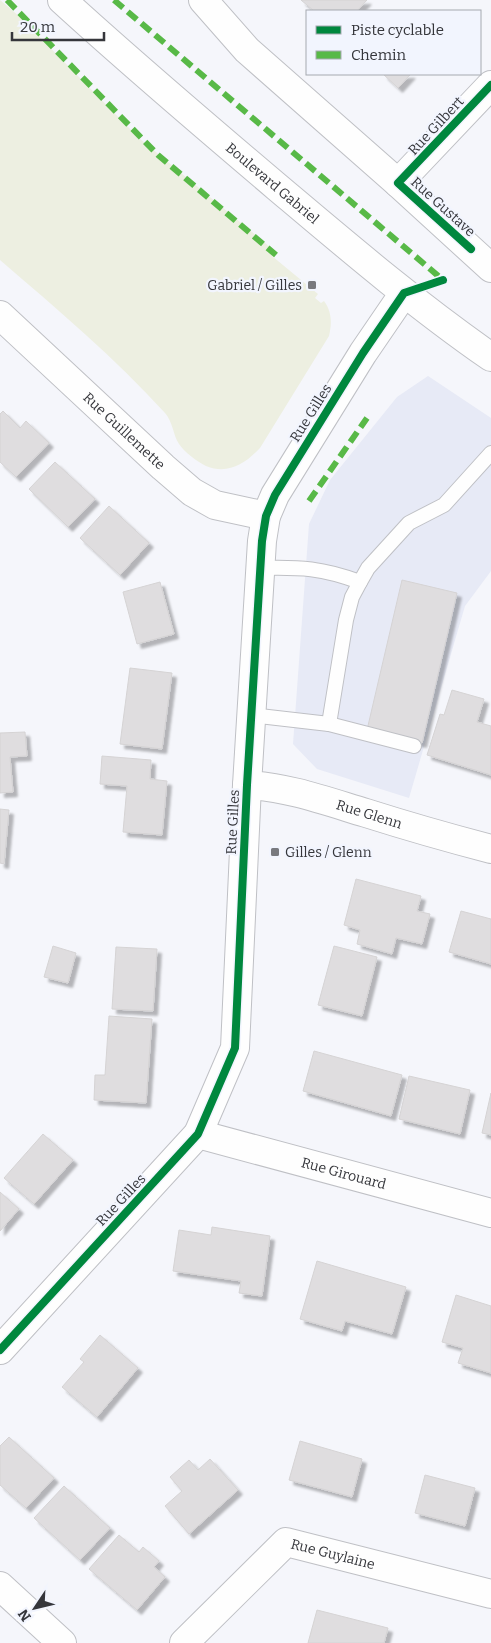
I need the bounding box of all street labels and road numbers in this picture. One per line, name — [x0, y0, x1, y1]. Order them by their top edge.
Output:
street label: Rue Gilbert — [405, 93, 467, 159]
street label: Boulevard Gabriel — [223, 139, 323, 227]
street label: Rue Gustave — [407, 174, 479, 240]
street label: Rue Gilles — [287, 381, 335, 445]
street label: Rue Guillemette — [80, 389, 169, 473]
street label: Rue Gilles — [223, 789, 243, 855]
street label: Rue Glenn — [334, 796, 404, 832]
street label: Rue Girouard — [299, 1154, 388, 1193]
street label: Rue Gilles — [93, 1170, 149, 1230]
street label: Rue Guylaine — [289, 1535, 377, 1573]

